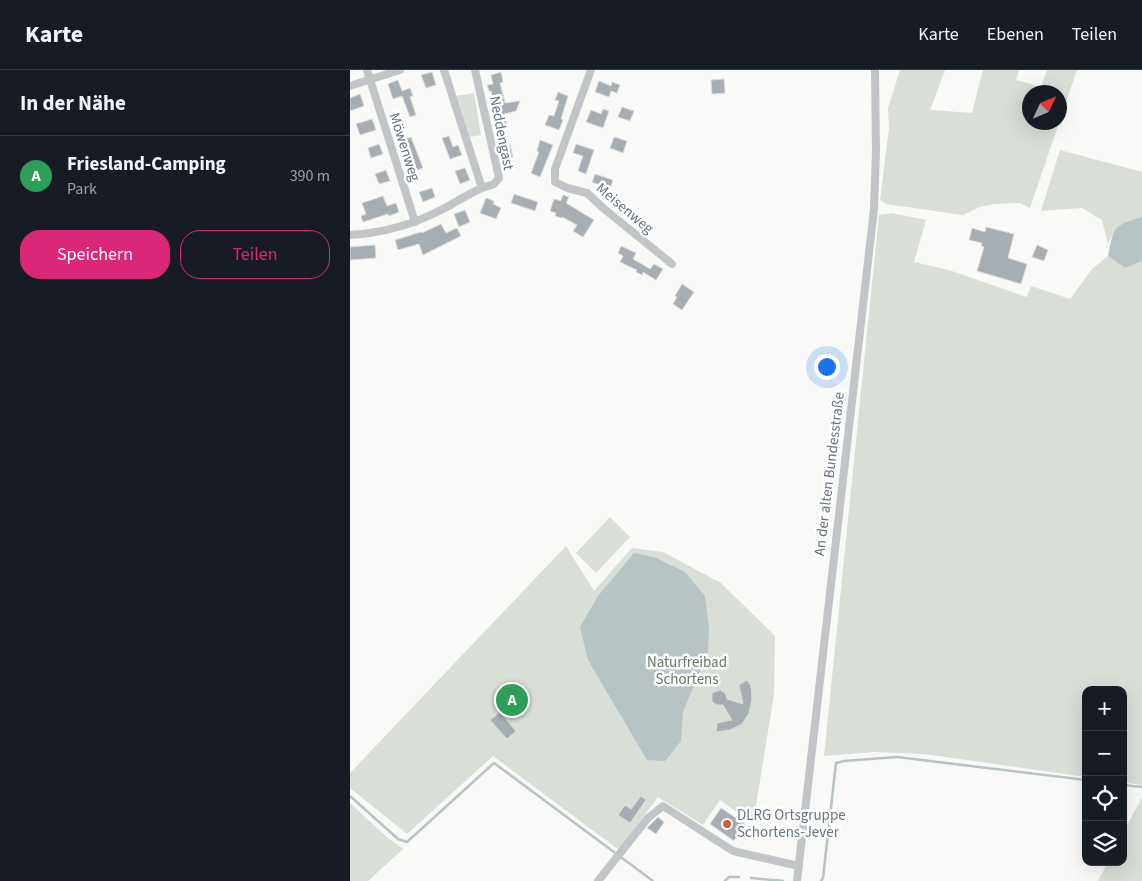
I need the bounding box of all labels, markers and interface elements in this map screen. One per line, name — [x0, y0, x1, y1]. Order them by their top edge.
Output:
text: Karte — [25, 17, 83, 52]
text: Karte — [918, 22, 959, 47]
text: Ebenen — [987, 22, 1044, 47]
text: Teilen — [1072, 22, 1117, 47]
north arrow — [1022, 85, 1067, 130]
text: In der Nähe — [20, 88, 126, 118]
street label: Neddengast — [484, 94, 519, 172]
street label: Möwenweg — [384, 110, 426, 185]
text: Friesland-Camping — [67, 151, 226, 178]
text: A — [31, 165, 41, 187]
text: 390 m — [290, 165, 330, 187]
text: Park — [67, 178, 97, 200]
street label: Meisenweg — [591, 178, 658, 239]
button: Speichern — [20, 230, 170, 279]
button: Teilen — [180, 230, 330, 279]
your location — [814, 354, 840, 380]
street label: An der alten Bundesstraße — [809, 391, 850, 557]
park label: Naturfreibad Schortens — [647, 652, 727, 690]
pin: A — [496, 681, 528, 719]
map controls — [1082, 686, 1127, 866]
button: + — [1082, 686, 1127, 731]
button: − — [1082, 731, 1127, 776]
button: locate — [1082, 776, 1127, 821]
place label: DLRG Ortsgruppe Schortens-Jever — [737, 805, 846, 843]
marker: DLRG Ortsgruppe Schortens-Jever — [721, 818, 733, 830]
button: layers — [1082, 821, 1127, 866]

